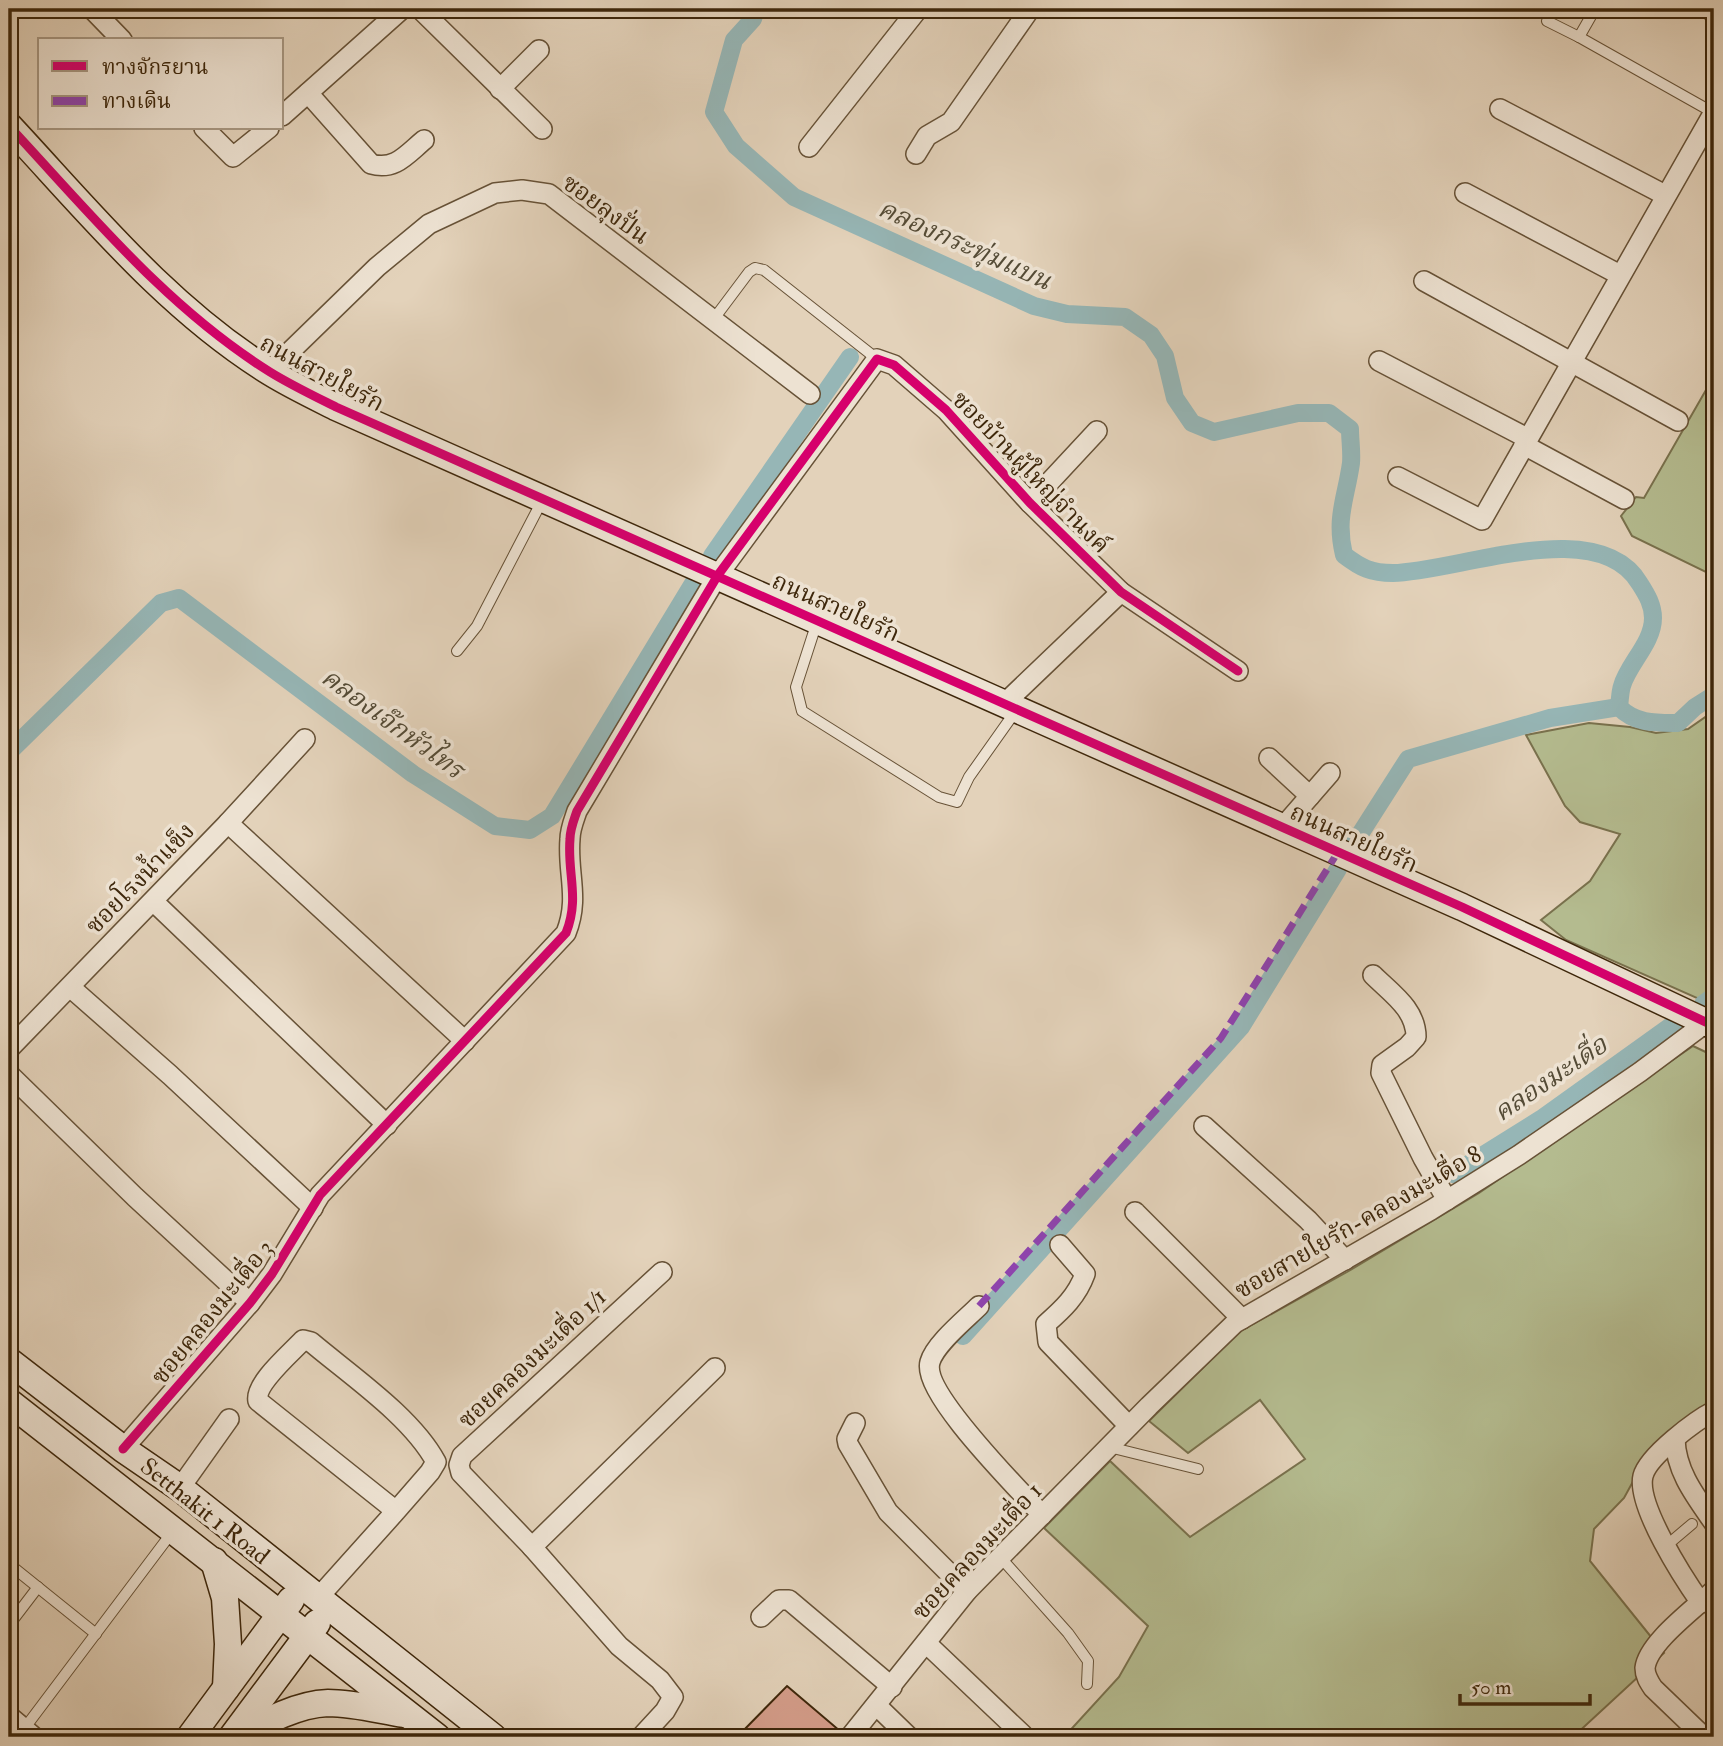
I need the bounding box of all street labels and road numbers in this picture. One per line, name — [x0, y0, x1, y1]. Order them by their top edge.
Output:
street label: ซอยลุงปั่น — [556, 165, 657, 251]
street label: ถนนสายใยรัก — [254, 325, 391, 419]
street label: ซอยบ้านผู้ใหญ่จำนงค์ — [945, 382, 1118, 560]
street label: ถนนสายใยรัก — [767, 563, 906, 649]
street label: ถนนสายใยรัก — [1285, 794, 1424, 880]
street label: ซอยโรงน้ำแข็ง — [77, 814, 201, 941]
street label: ซอยสายใยรัก-คลองมะเดื่อ 8 — [1228, 1136, 1487, 1306]
street label: ซอยคลองมะเดื่อ 3 — [142, 1232, 280, 1391]
street label: ซอยคลองมะเดื่อ 1/1 — [450, 1280, 613, 1435]
street label: Setthakit 1 Road — [134, 1451, 276, 1572]
street label: ซอยคลองมะเดื่อ 1 — [904, 1474, 1049, 1627]

